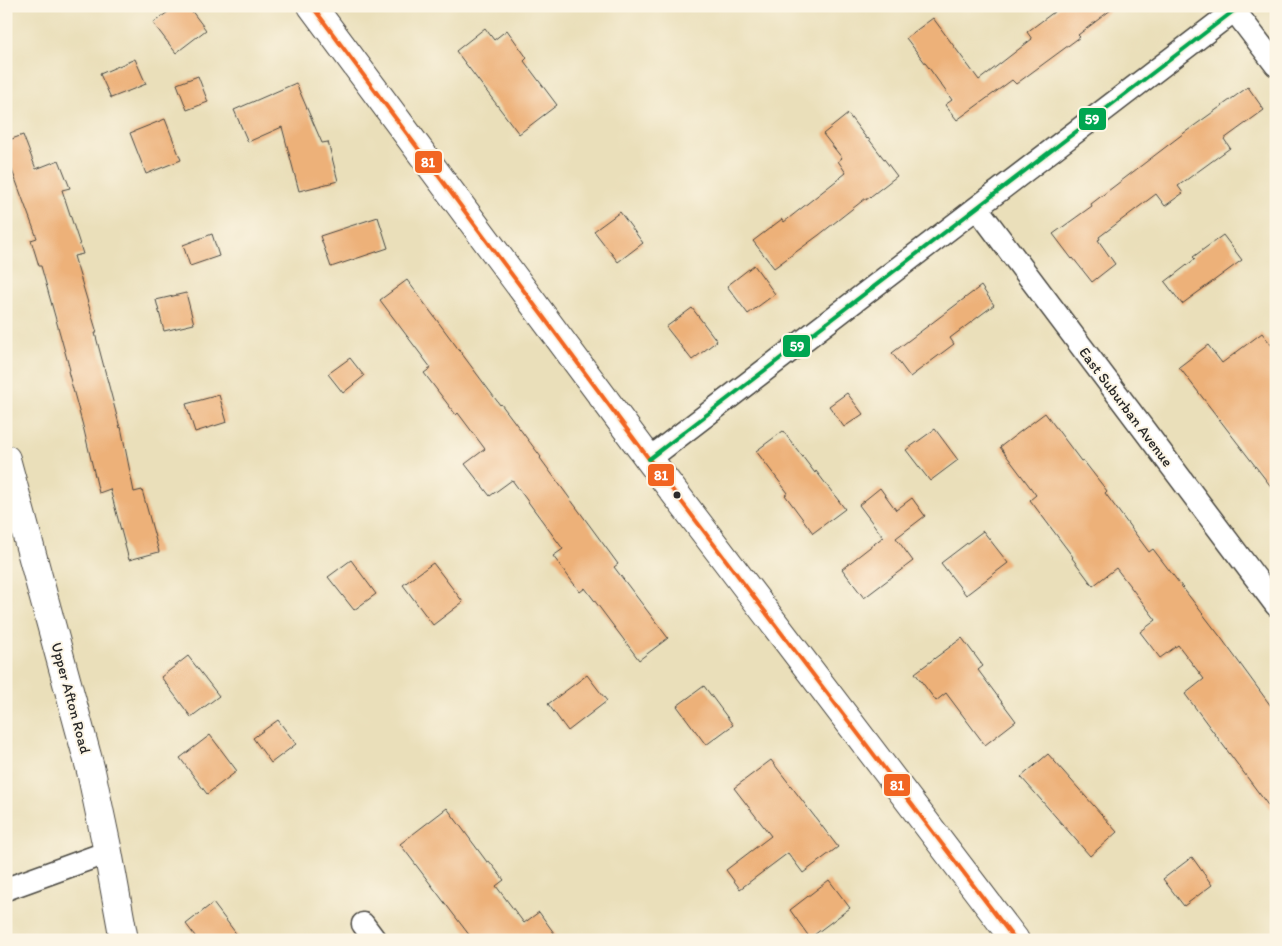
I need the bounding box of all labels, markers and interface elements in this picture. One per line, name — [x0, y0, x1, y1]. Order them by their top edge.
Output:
line badge: 59 — [1078, 107, 1107, 131]
text: 59 — [1085, 111, 1099, 128]
line badge: 81 — [414, 150, 443, 174]
text: 81 — [421, 154, 436, 171]
line badge: 59 — [782, 334, 811, 358]
text: 59 — [790, 338, 804, 355]
street label: East Suburban Avenue — [1075, 344, 1177, 470]
line badge: 81 — [647, 463, 675, 487]
text: 81 — [654, 467, 669, 484]
unlabelled marker — [672, 490, 682, 500]
street label: Upper Afton Road — [48, 640, 94, 756]
line badge: 81 — [883, 773, 911, 797]
text: 81 — [890, 777, 905, 794]

